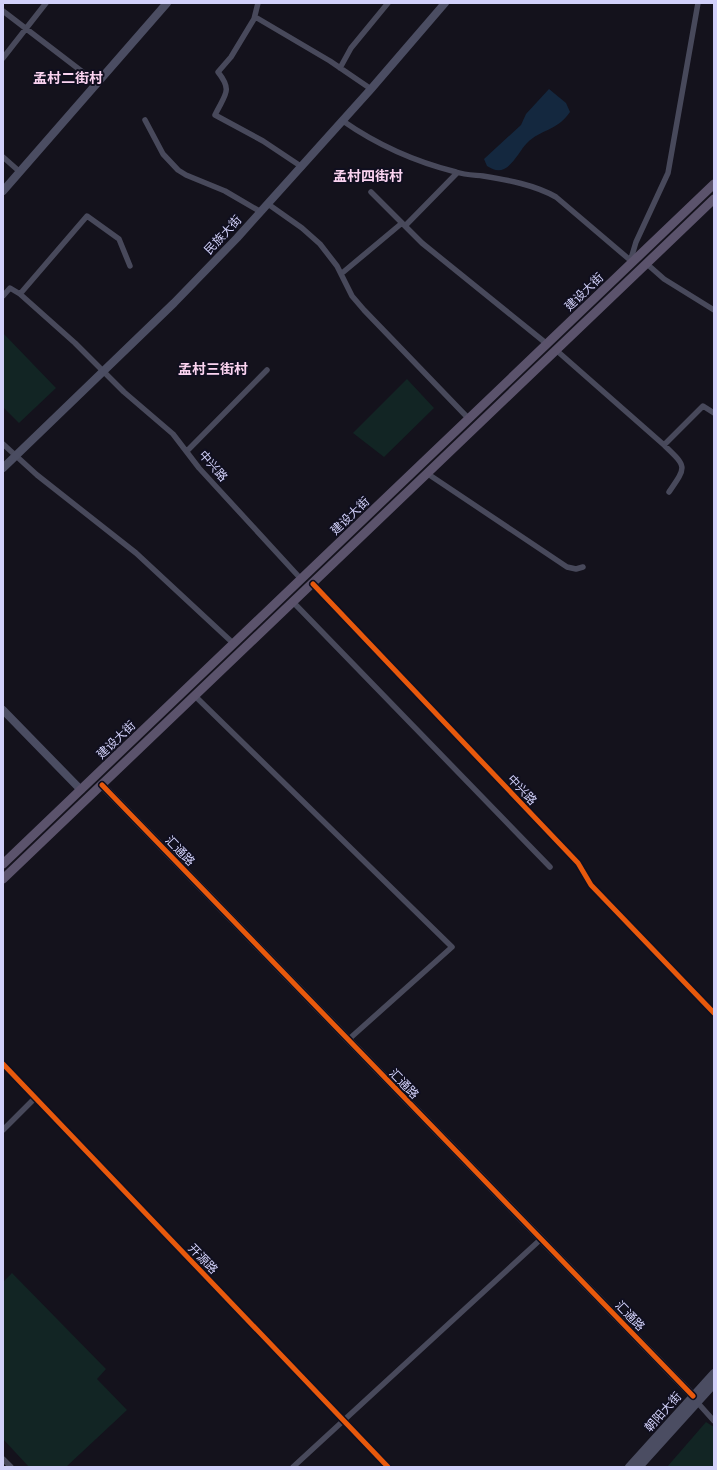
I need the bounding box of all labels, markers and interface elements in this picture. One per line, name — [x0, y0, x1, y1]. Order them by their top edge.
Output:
district label: 孟村二街村 — [33, 69, 103, 86]
district label: 孟村四街村 — [333, 167, 403, 184]
street label: 民族大街 — [201, 212, 244, 257]
street label: 建设大街 — [561, 270, 606, 314]
district label: 孟村三街村 — [178, 360, 248, 377]
street label: 中兴路 — [196, 447, 231, 484]
street label: 建设大街 — [327, 494, 372, 538]
street label: 建设大街 — [93, 718, 138, 762]
street label: 中兴路 — [505, 771, 540, 808]
street label: 汇通路 — [162, 832, 198, 869]
street label: 汇通路 — [386, 1065, 422, 1102]
street label: 开源路 — [185, 1240, 221, 1277]
street label: 汇通路 — [612, 1297, 648, 1334]
street label: 朝阳大街 — [641, 1389, 684, 1435]

